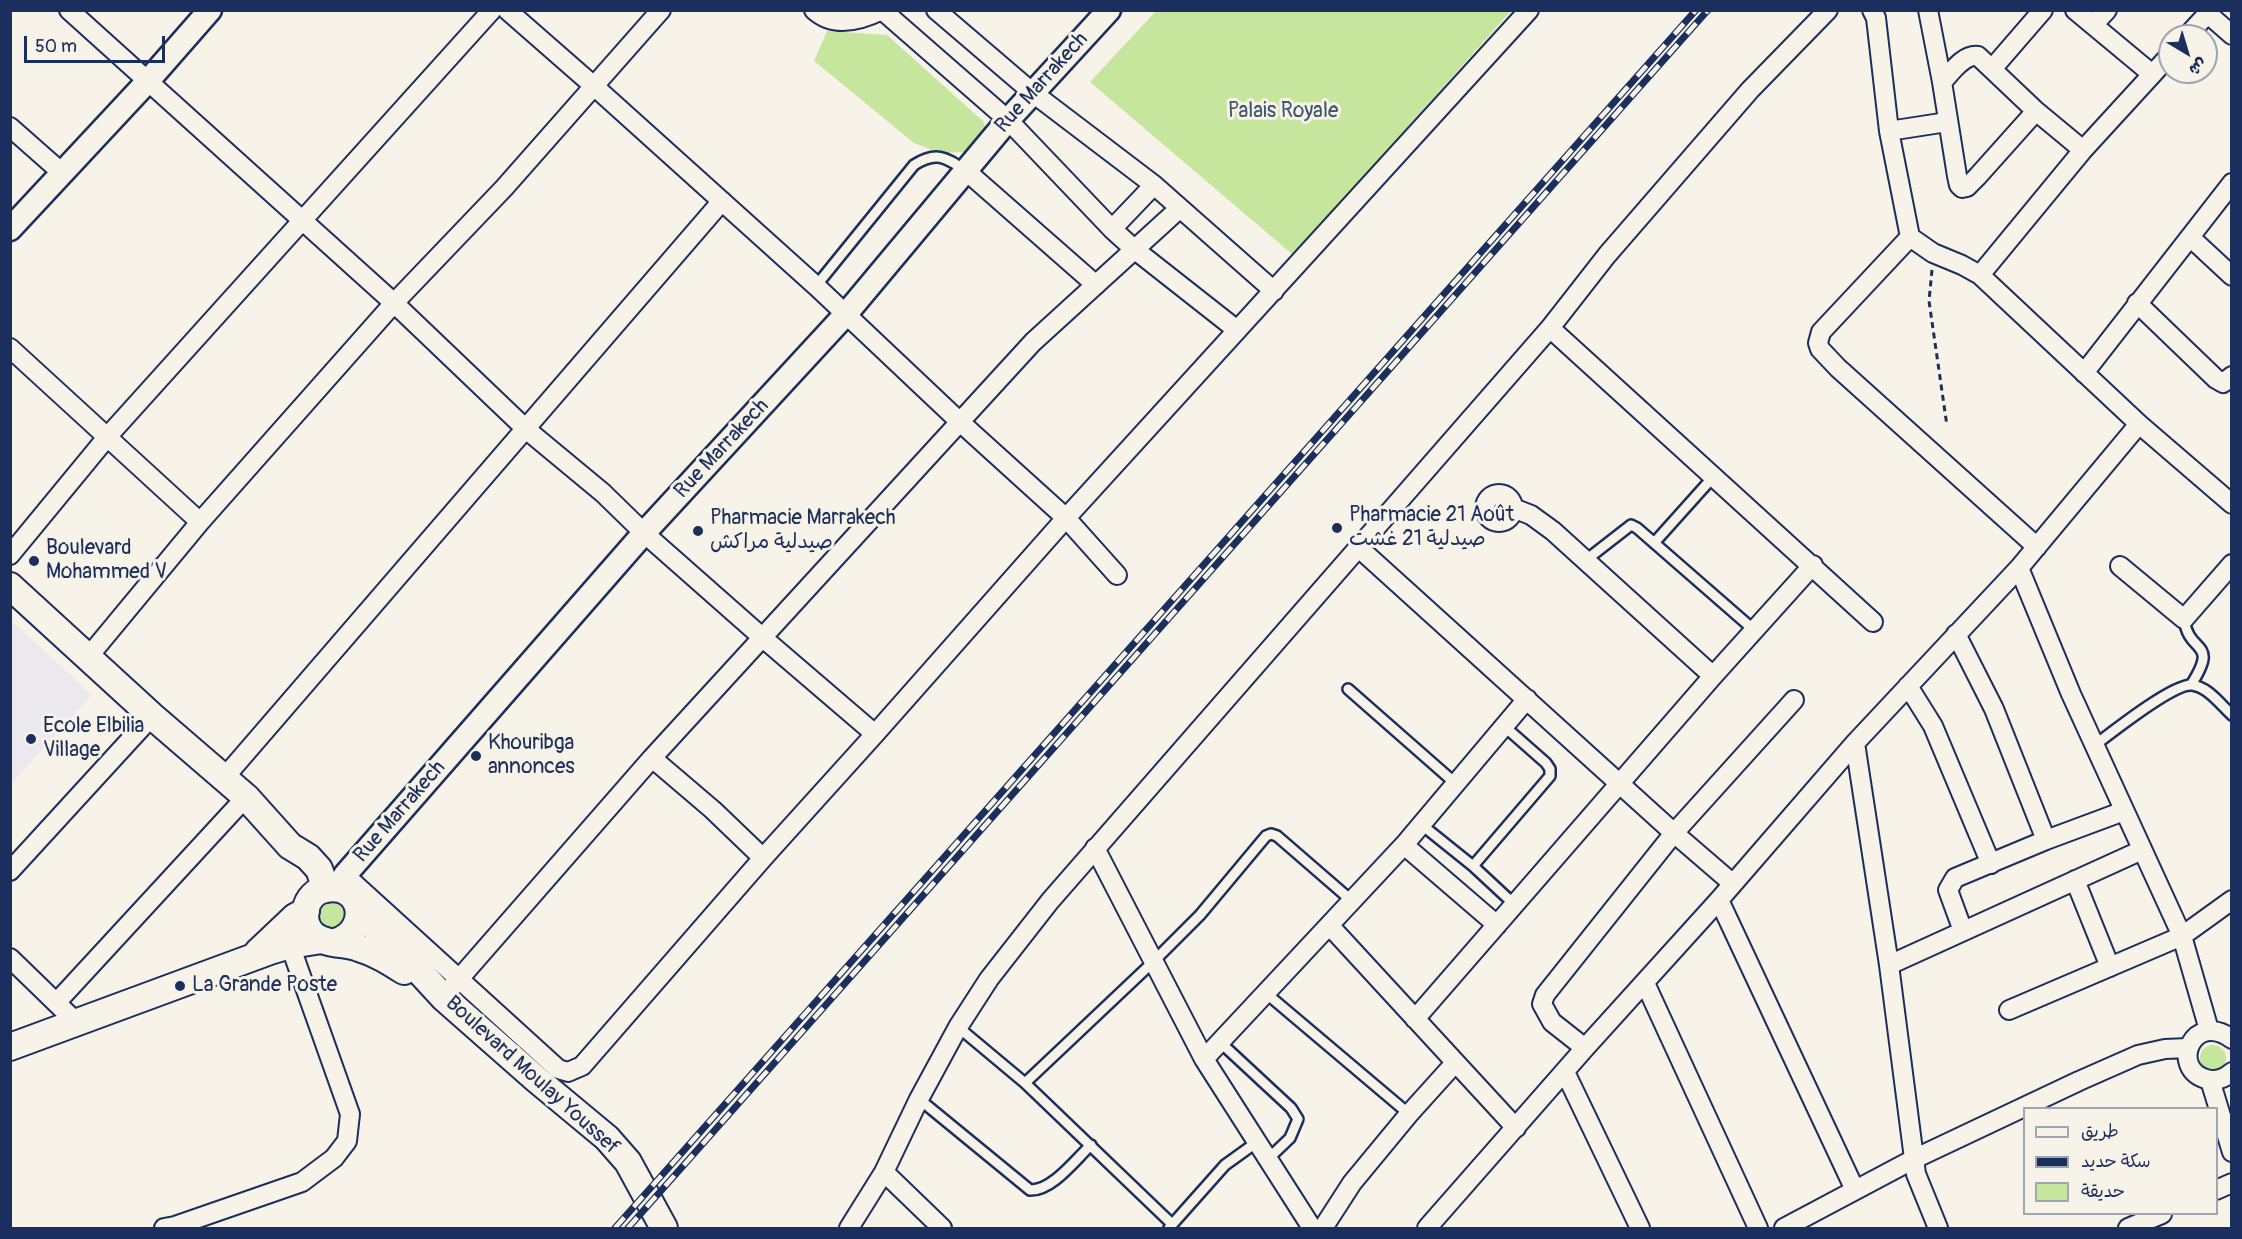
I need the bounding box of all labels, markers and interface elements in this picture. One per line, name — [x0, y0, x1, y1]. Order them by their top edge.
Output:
scale bar — [27, 24, 168, 62]
north arrow — [2158, 24, 2218, 84]
street label: Rue Marrakech — [990, 27, 1094, 139]
text: 50 m — [35, 35, 77, 58]
text: ش — [2185, 53, 2211, 80]
park label: Palais Royale — [1228, 99, 1338, 125]
street label: Rue Marrakech — [670, 394, 774, 504]
place label: Pharmacie 21 Août صيدلية 21 غشت — [1349, 503, 1514, 553]
place label: Pharmacie Marrakech صيدلية مراكش — [710, 506, 896, 556]
marker: Pharmacie 21 Août صيدلية 21 غشت — [1330, 521, 1344, 535]
marker: Pharmacie Marrakech صيدلية مراكش — [691, 524, 705, 538]
place label: Boulevard Mohammed V — [46, 536, 167, 586]
marker: Boulevard Mohammed V — [27, 554, 41, 568]
place label: Ecole Elbilia Village — [43, 714, 144, 764]
place label: Khouribga annonces — [488, 731, 575, 781]
marker: Ecole Elbilia Village — [24, 732, 38, 746]
marker: Khouribga annonces — [469, 749, 483, 763]
street label: Rue Marrakech — [349, 756, 451, 868]
place label: La Grande Poste — [192, 973, 337, 999]
marker: La Grande Poste — [173, 979, 187, 993]
street label: Boulevard Moulay Youssef — [440, 991, 624, 1161]
legend — [2023, 1107, 2218, 1215]
text: طريق — [2081, 1120, 2119, 1143]
text: سكة حديد — [2081, 1150, 2151, 1173]
text: حديقة — [2081, 1180, 2125, 1203]

